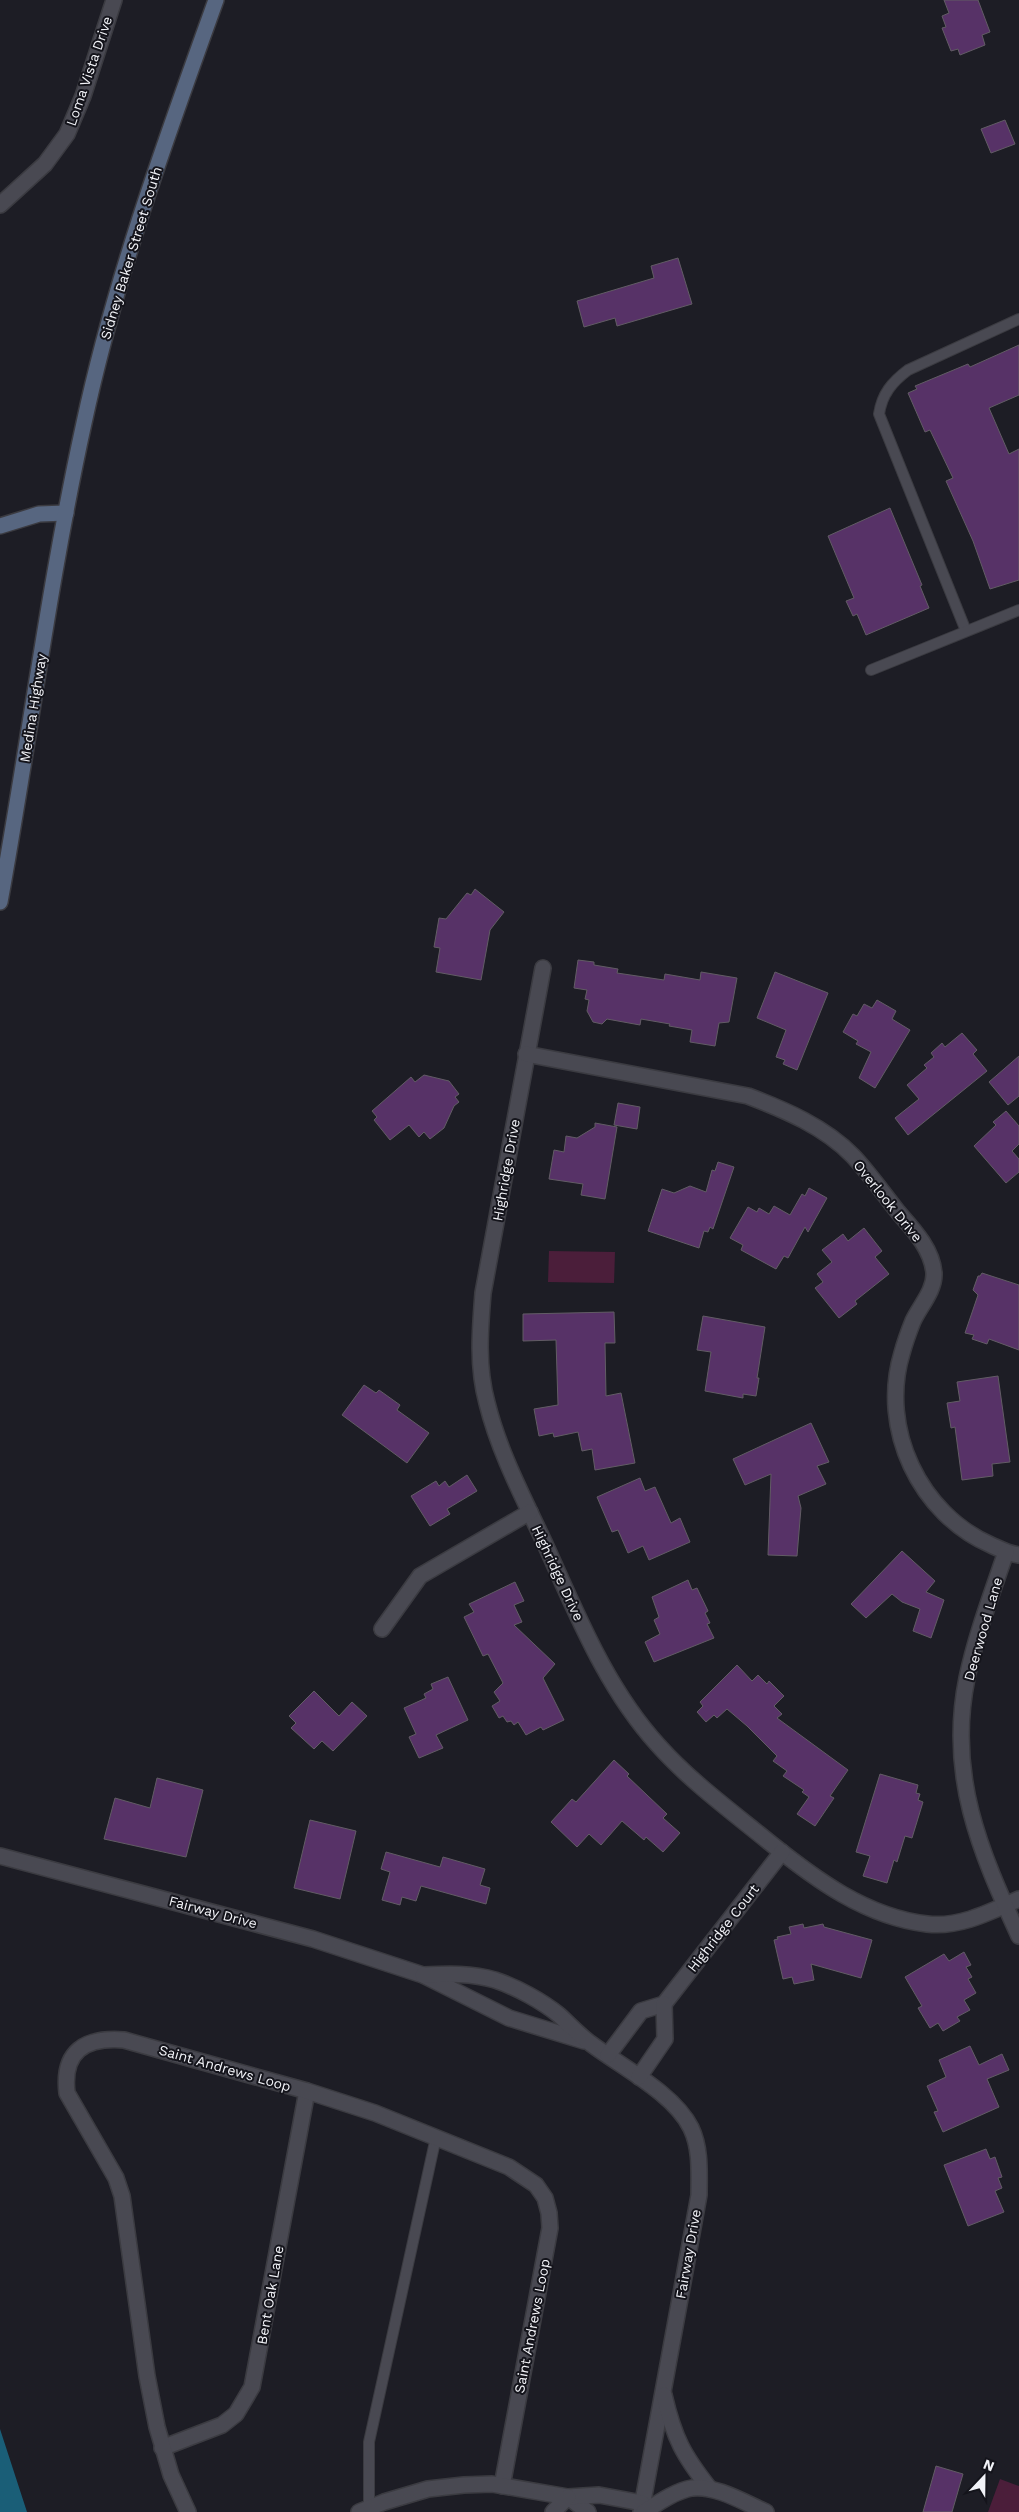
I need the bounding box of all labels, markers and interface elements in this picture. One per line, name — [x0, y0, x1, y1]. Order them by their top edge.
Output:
street label: Loma Vista Drive — [63, 14, 115, 128]
street label: Sidney Baker Street South — [97, 165, 165, 341]
street label: Medina Highway — [17, 652, 50, 763]
street label: Highridge Drive — [489, 1118, 523, 1222]
street label: Overlook Drive — [850, 1157, 926, 1245]
street label: Highridge Drive — [529, 1523, 587, 1623]
street label: Deerwood Lane — [961, 1575, 1005, 1683]
street label: Highridge Court — [684, 1881, 762, 1975]
street label: Fairway Drive — [167, 1893, 259, 1931]
street label: Saint Andrews Loop — [157, 2041, 293, 2095]
street label: Fairway Drive — [672, 2208, 704, 2300]
street label: Bent Oak Lane — [253, 2244, 287, 2346]
street label: Saint Andrews Loop — [511, 2257, 553, 2395]
north arrow — [959, 2452, 1009, 2502]
text: N — [981, 2456, 997, 2474]

